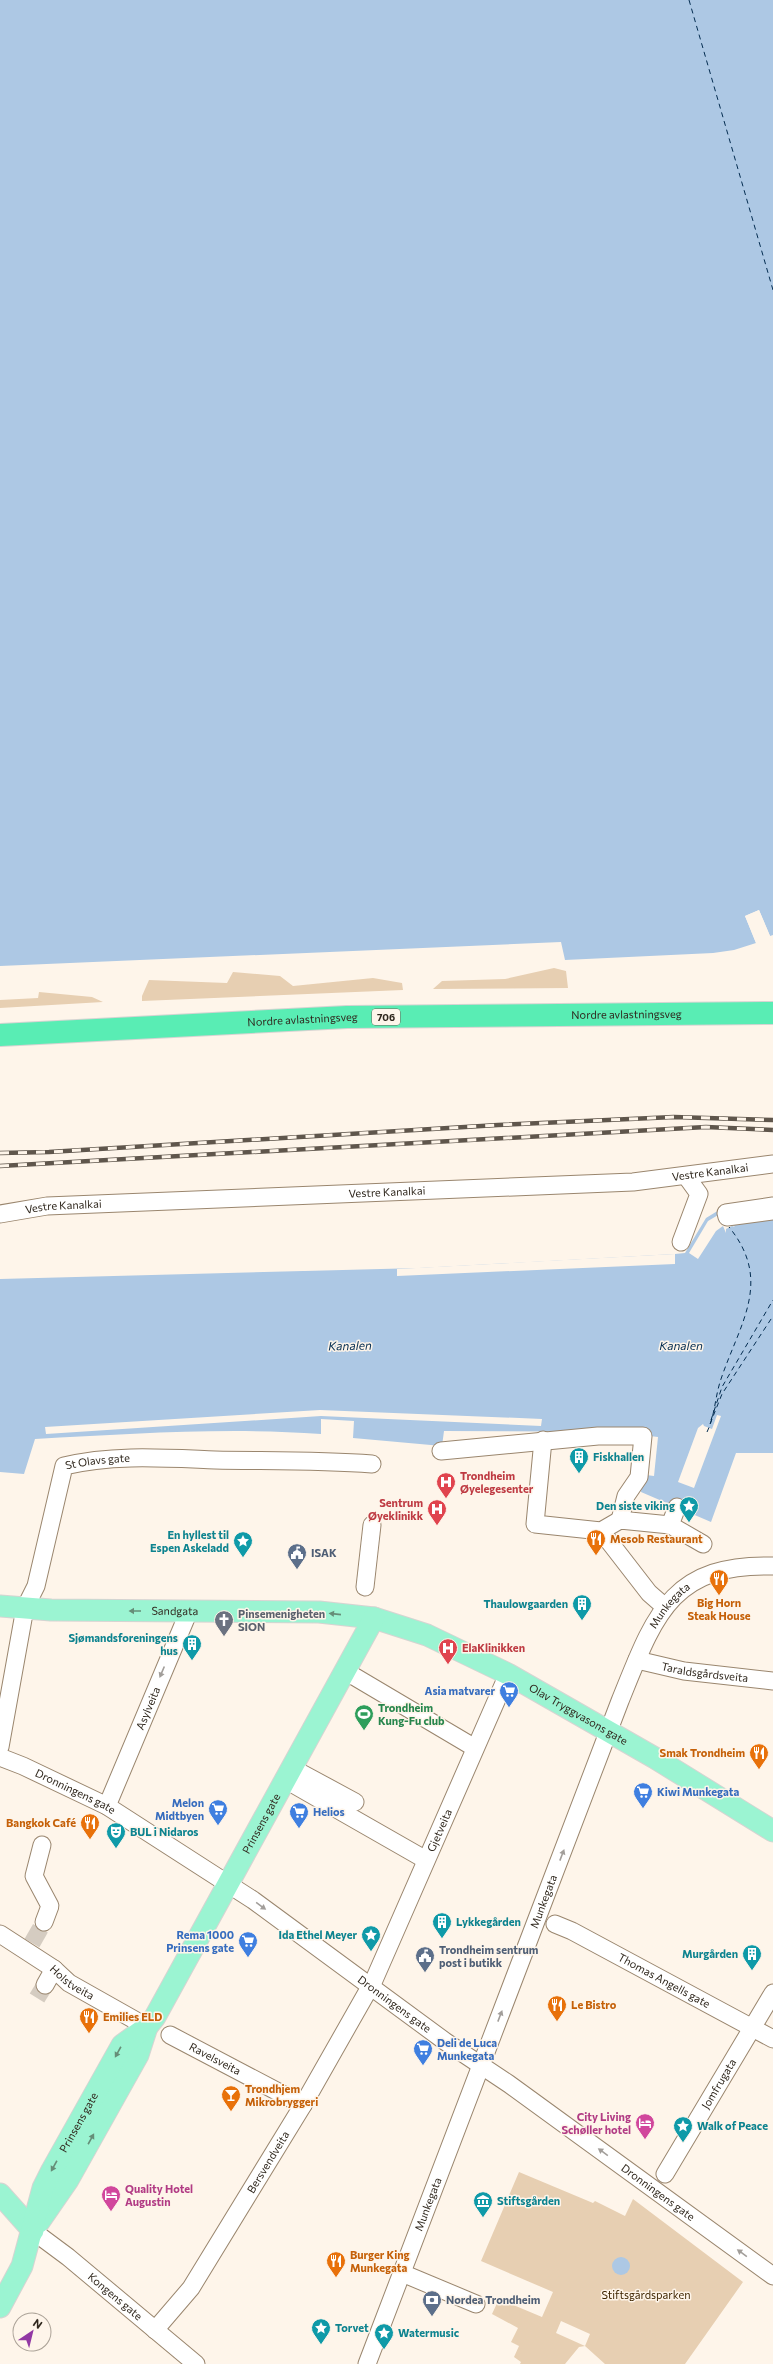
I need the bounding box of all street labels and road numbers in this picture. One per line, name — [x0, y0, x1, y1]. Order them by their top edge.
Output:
street label: Nordre avlastningsveg — [571, 1007, 682, 1021]
road number: 706 — [372, 1009, 400, 1025]
street label: Nordre avlastningsveg — [247, 1010, 358, 1028]
street label: Vestre Kanalkai — [671, 1160, 749, 1183]
street label: Vestre Kanalkai — [348, 1184, 426, 1200]
street label: Vestre Kanalkai — [24, 1197, 102, 1216]
street label: St Olavs gate — [64, 1451, 130, 1471]
street label: Munkegata — [646, 1579, 692, 1631]
street label: Sandgata — [151, 1604, 198, 1617]
street label: Taraldsgårdsveita — [660, 1659, 749, 1684]
street label: Olav Tryggvasons gate — [527, 1680, 630, 1747]
street label: Asylveita — [133, 1685, 162, 1732]
street label: Dronningens gate — [33, 1766, 119, 1816]
street label: Prinsens gate — [239, 1791, 283, 1856]
street label: Gjetveita — [424, 1807, 454, 1854]
street label: Munkegata — [527, 1873, 559, 1930]
street label: Thomas Angells gate — [616, 1950, 713, 2010]
street label: Holstveita — [48, 1962, 97, 2002]
street label: Dronningens gate — [356, 1972, 434, 2035]
street label: Ravelsveita — [187, 2039, 243, 2077]
street label: Jomfrugata — [698, 2056, 738, 2112]
street label: Prinsens gate — [56, 2090, 100, 2154]
street label: Bersvendveita — [244, 2128, 292, 2195]
street label: Dronningens gate — [619, 2161, 698, 2223]
street label: Munkegata — [411, 2175, 444, 2233]
street label: Kongens gate — [86, 2270, 145, 2323]

